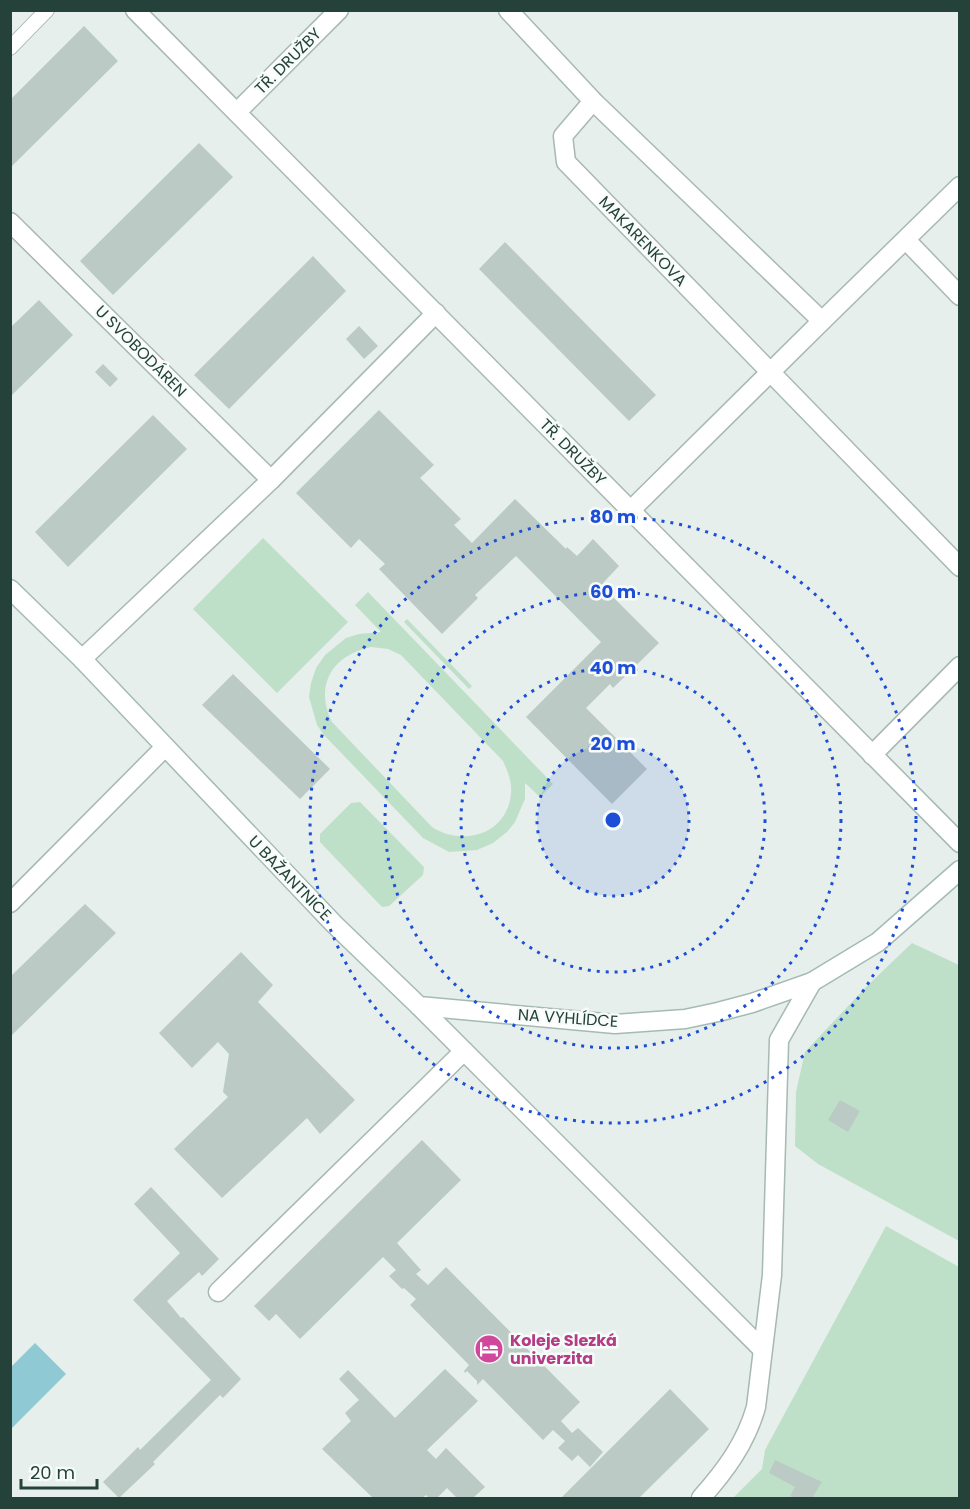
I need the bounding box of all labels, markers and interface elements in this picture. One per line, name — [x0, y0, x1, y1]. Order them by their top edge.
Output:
street label: TŘ. DRUŽBY — [250, 22, 327, 99]
street label: MAKARENKOVA — [594, 191, 692, 292]
street label: U SVOBODÁREN — [90, 300, 192, 402]
street label: TŘ. DRUŽBY — [535, 414, 612, 491]
text: 80 m — [590, 504, 636, 529]
text: 60 m — [590, 579, 636, 604]
text: 40 m — [590, 655, 636, 680]
text: 20 m — [591, 731, 635, 756]
centre of rings — [603, 810, 623, 830]
street label: U BAŽANTNICE — [243, 830, 337, 926]
street label: NA VYHLÍDCE — [517, 1003, 619, 1033]
place label: Koleje Slezká univerzita — [510, 1329, 617, 1370]
hotel icon: Koleje Slezká univerzita — [473, 1333, 505, 1365]
scale bar — [21, 1452, 98, 1490]
text: 20 m — [30, 1460, 75, 1485]

